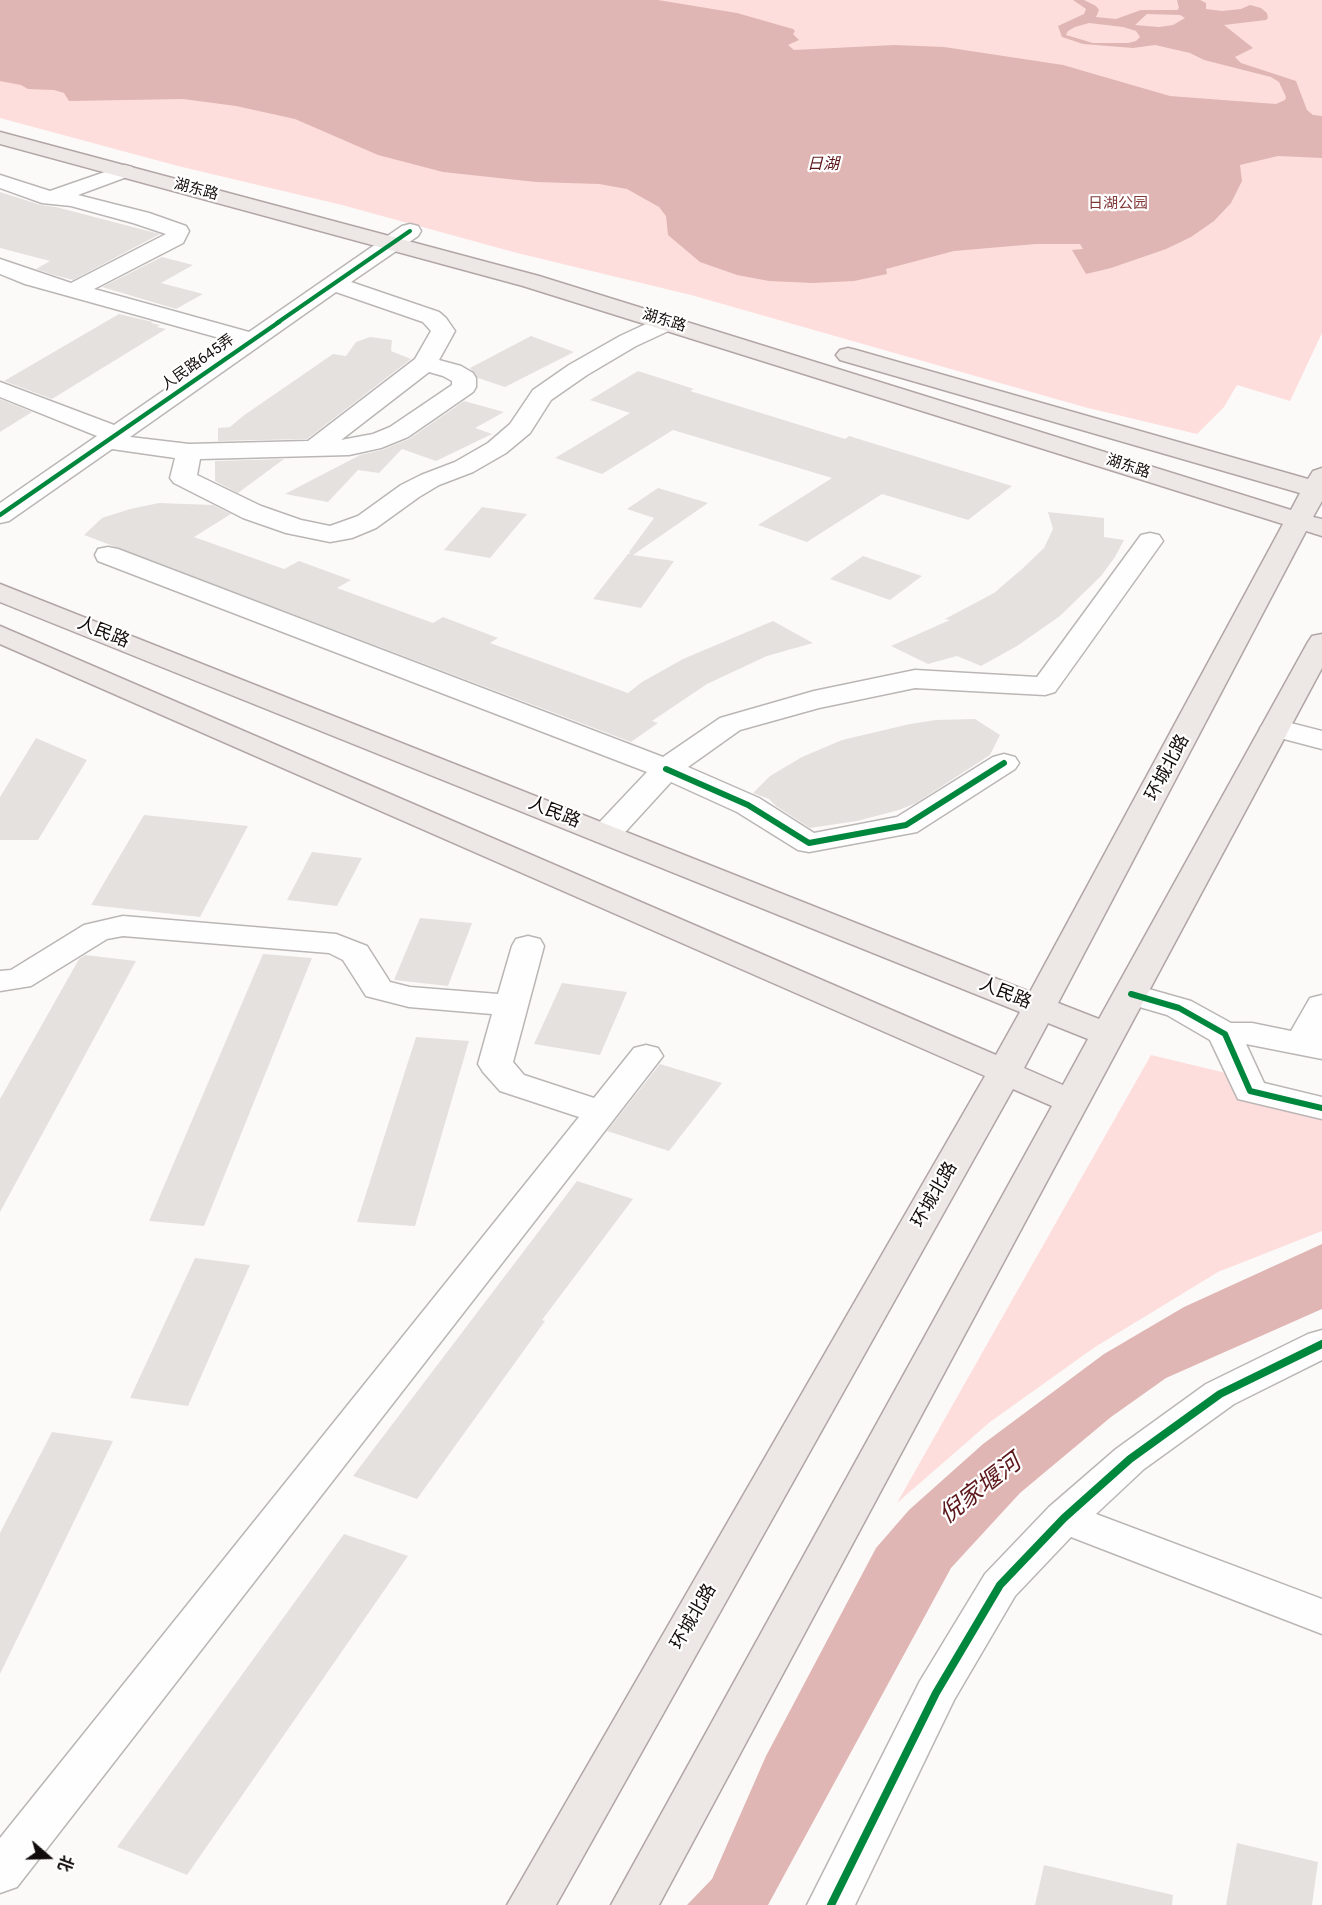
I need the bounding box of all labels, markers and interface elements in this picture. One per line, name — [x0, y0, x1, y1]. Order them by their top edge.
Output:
water label: 日湖 — [807, 155, 839, 175]
street label: 湖东路 — [172, 175, 220, 205]
park label: 日湖公园 — [1088, 195, 1148, 213]
street label: 湖东路 — [640, 306, 688, 336]
street label: 人民路645弄 — [158, 331, 238, 395]
street label: 湖东路 — [1104, 451, 1152, 483]
street label: 人民路 — [74, 613, 132, 653]
street label: 环城北路 — [1142, 731, 1194, 805]
street label: 人民路 — [525, 793, 583, 833]
street label: 人民路 — [976, 974, 1034, 1014]
street label: 环城北路 — [908, 1158, 962, 1232]
water label: 倪家堰河 — [934, 1449, 1028, 1531]
street label: 环城北路 — [667, 1580, 721, 1654]
north arrow — [18, 1827, 78, 1887]
text: 北 — [54, 1853, 77, 1874]

